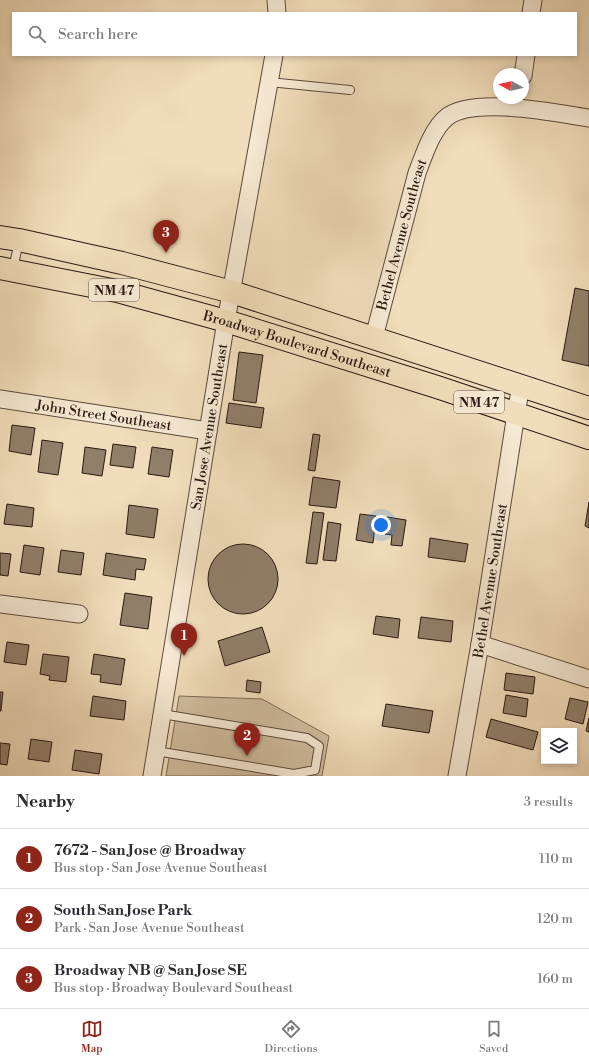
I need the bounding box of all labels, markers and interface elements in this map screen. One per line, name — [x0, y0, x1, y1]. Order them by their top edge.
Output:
search box — [12, 12, 577, 56]
icon: search — [26, 23, 48, 45]
text: Search here — [58, 25, 138, 44]
north arrow — [493, 68, 529, 104]
street label: Bethel Avenue Southeast — [373, 157, 431, 314]
pin: 3 — [153, 220, 179, 253]
road number: NM 47 — [89, 279, 139, 301]
street label: Broadway Boulevard Southeast — [200, 307, 393, 382]
street label: San Jose Avenue Southeast — [187, 342, 232, 511]
road number: NM 47 — [454, 391, 504, 413]
street label: John Street Southeast — [33, 396, 173, 435]
street label: Bethel Avenue Southeast — [470, 502, 512, 661]
your location — [371, 515, 391, 535]
pin: 1 — [171, 623, 197, 656]
pin: 2 — [234, 723, 260, 756]
map controls — [541, 728, 577, 764]
button: layers — [541, 728, 577, 764]
text: Nearby — [16, 791, 75, 813]
text: 3 results — [524, 794, 573, 810]
text: 7672 - San Jose @ Broadway — [54, 841, 246, 860]
text: 1 — [26, 851, 32, 867]
text: 110 m — [539, 851, 573, 867]
text: Bus stop · San Jose Avenue Southeast — [54, 860, 268, 876]
text: South San Jose Park — [54, 901, 192, 920]
text: 2 — [25, 911, 33, 927]
text: 120 m — [537, 911, 573, 927]
text: Park · San Jose Avenue Southeast — [54, 920, 245, 936]
text: Broadway NB @ San Jose SE — [54, 961, 247, 980]
text: 3 — [25, 971, 33, 987]
text: 160 m — [537, 971, 573, 987]
text: Bus stop · Broadway Boulevard Southeast — [54, 980, 293, 996]
tab: Map — [81, 1018, 103, 1056]
tab: Directions — [265, 1018, 318, 1056]
tab: Saved — [479, 1018, 508, 1056]

